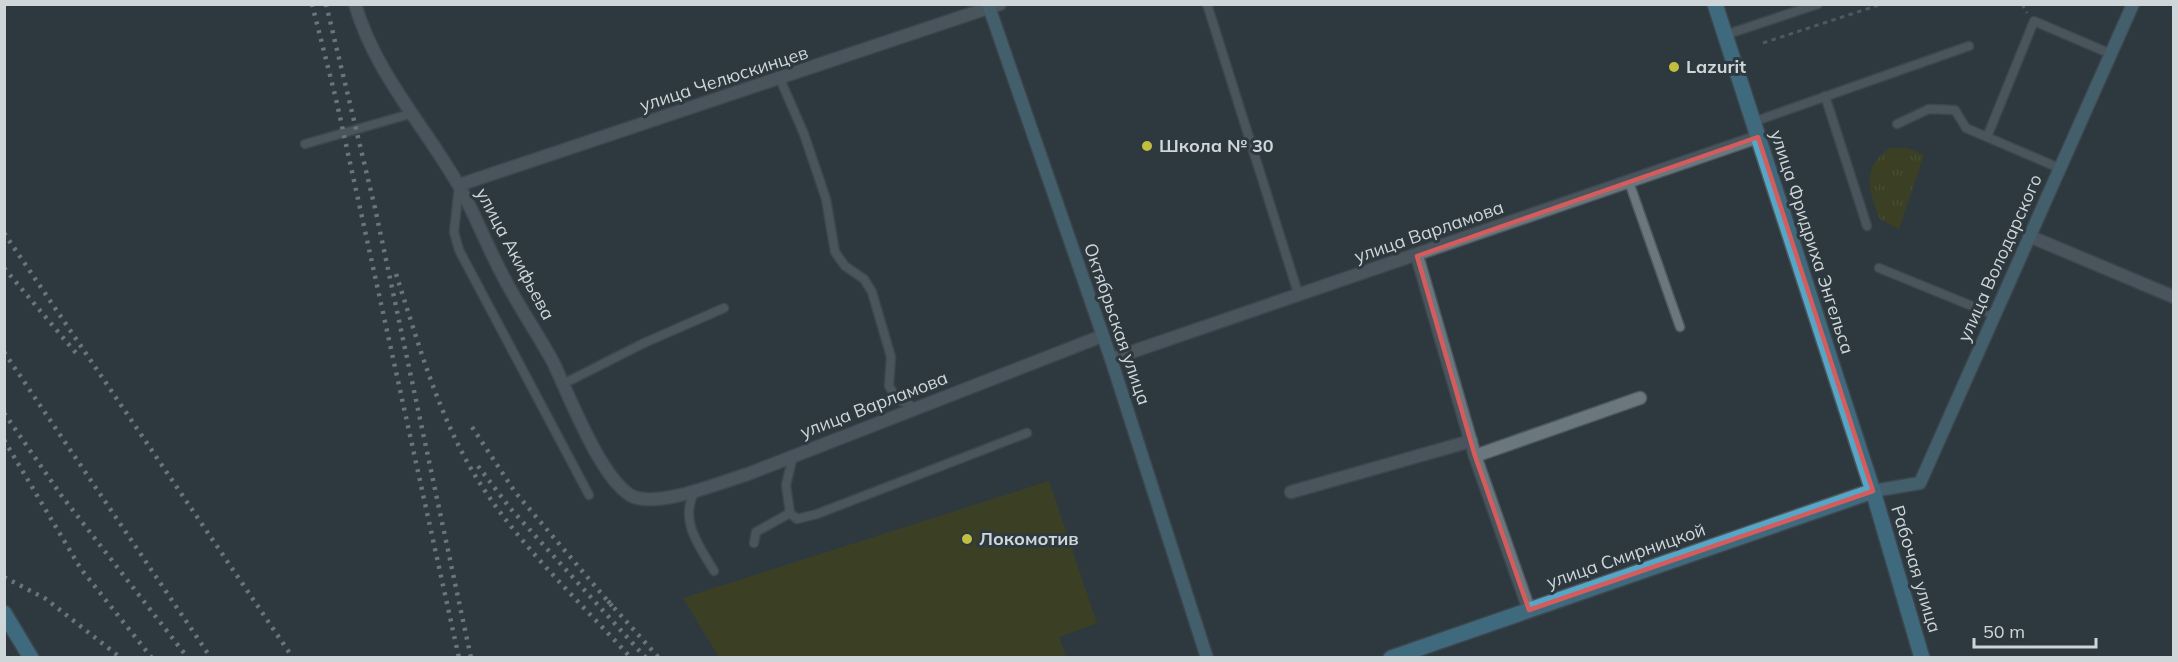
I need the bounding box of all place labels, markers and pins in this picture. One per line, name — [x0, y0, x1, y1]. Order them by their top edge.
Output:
place label: Lazurit — [1686, 55, 1746, 78]
marker: Lazurit — [1667, 60, 1681, 74]
place label: Школа № 30 — [1159, 134, 1274, 157]
marker: Школа № 30 — [1140, 139, 1154, 153]
place label: Локомотив — [979, 527, 1079, 550]
marker: Локомотив — [960, 532, 974, 546]

